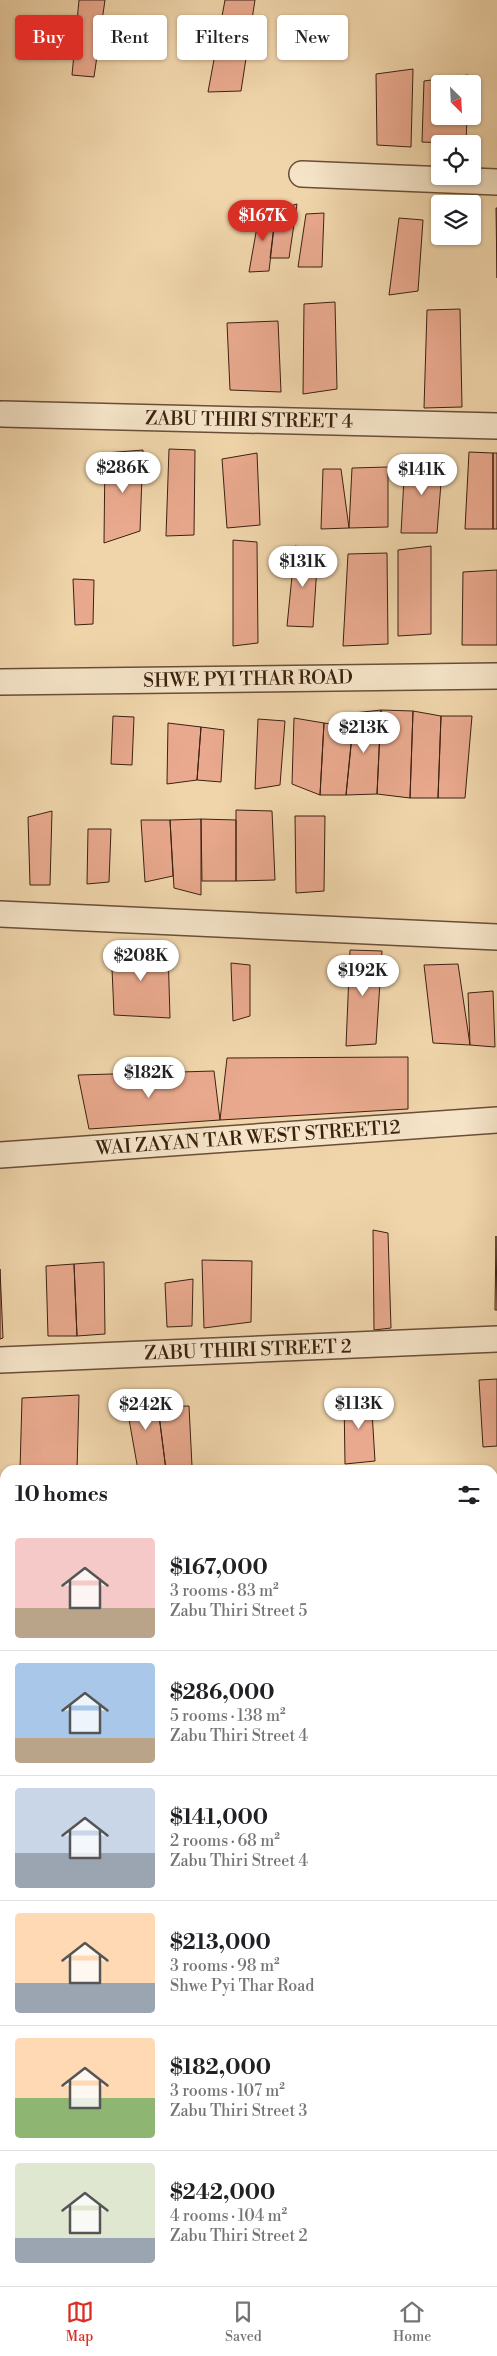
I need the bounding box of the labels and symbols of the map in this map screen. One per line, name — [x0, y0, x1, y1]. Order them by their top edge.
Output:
north arrow — [431, 75, 481, 125]
pin: $167K — [228, 200, 298, 242]
street label: ZABU THIRI STREET 4 — [145, 406, 353, 434]
pin: $286K — [88, 452, 158, 494]
pin: $141K — [387, 454, 457, 496]
pin: $131K — [268, 546, 338, 588]
street label: SHWE PYI THAR ROAD — [143, 665, 353, 693]
pin: $213K — [329, 712, 399, 754]
pin: $208K — [106, 940, 176, 982]
pin: $192K — [328, 954, 398, 997]
pin: $182K — [114, 1056, 184, 1099]
street label: WAI ZAYAN TAR WEST STREET12 — [94, 1115, 401, 1161]
street label: ZABU THIRI STREET 2 — [144, 1334, 352, 1366]
pin: $242K — [111, 1388, 181, 1431]
pin: $113K — [324, 1388, 394, 1430]

